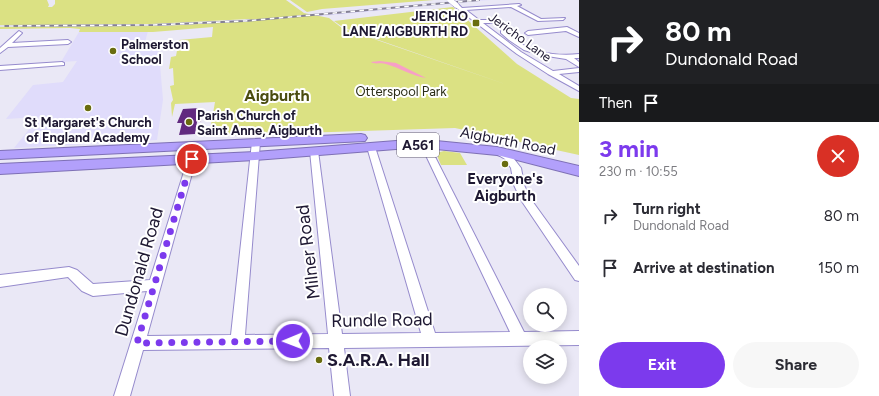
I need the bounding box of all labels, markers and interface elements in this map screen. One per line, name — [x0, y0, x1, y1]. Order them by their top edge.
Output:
place label: JERICHO LANE/AIGBURTH RD — [342, 9, 468, 39]
street label: Jericho Lane — [486, 9, 554, 65]
text: 80 m — [665, 14, 731, 48]
icon: right — [599, 16, 651, 68]
marker: JERICHO LANE/AIGBURTH RD — [471, 18, 481, 28]
place label: Palmerston School — [121, 37, 188, 67]
marker: Palmerston School — [108, 46, 118, 56]
text: Dundonald Road — [665, 48, 798, 70]
park label: Otterspool Park — [356, 84, 447, 99]
district label: Aigburth — [244, 86, 310, 105]
icon: arrive — [640, 92, 662, 114]
text: Then — [599, 94, 632, 112]
marker: St Margaret's Church of England Academy — [83, 103, 93, 113]
place label: Parish Church of Saint Anne, Aigburth — [197, 108, 322, 138]
place label: St Margaret's Church of England Academy — [24, 115, 152, 145]
marker: Parish Church of Saint Anne, Aigburth — [184, 117, 194, 127]
street label: Aigburth Road — [459, 123, 557, 159]
road number: A561 — [397, 133, 439, 157]
text: 3 min — [599, 134, 659, 163]
button: close — [817, 135, 859, 177]
pin — [175, 142, 209, 176]
icon: arrive — [181, 148, 203, 170]
marker: Everyone's Aigburth — [500, 159, 510, 169]
text: 230 m · 10:55 — [599, 164, 678, 179]
place label: Everyone's Aigburth — [467, 170, 543, 205]
text: Turn right — [633, 200, 701, 218]
street label: Milner Road — [291, 203, 325, 301]
street label: Dundonald Road — [110, 205, 168, 339]
icon: right — [599, 205, 621, 227]
text: 80 m — [824, 207, 859, 225]
text: Dundonald Road — [633, 218, 729, 233]
icon: arrive — [599, 257, 621, 279]
text: Arrive at destination — [633, 259, 774, 277]
text: 150 m — [818, 259, 859, 277]
map controls — [523, 288, 567, 384]
button: search — [523, 288, 567, 332]
street label: Rundle Road — [331, 308, 433, 332]
position arrow — [272, 320, 314, 362]
button: layers — [523, 340, 567, 384]
button: Exit — [599, 342, 725, 388]
button: Share — [733, 342, 859, 388]
place label: S.A.R.A. Hall — [327, 349, 429, 371]
marker: S.A.R.A. Hall — [314, 355, 324, 365]

